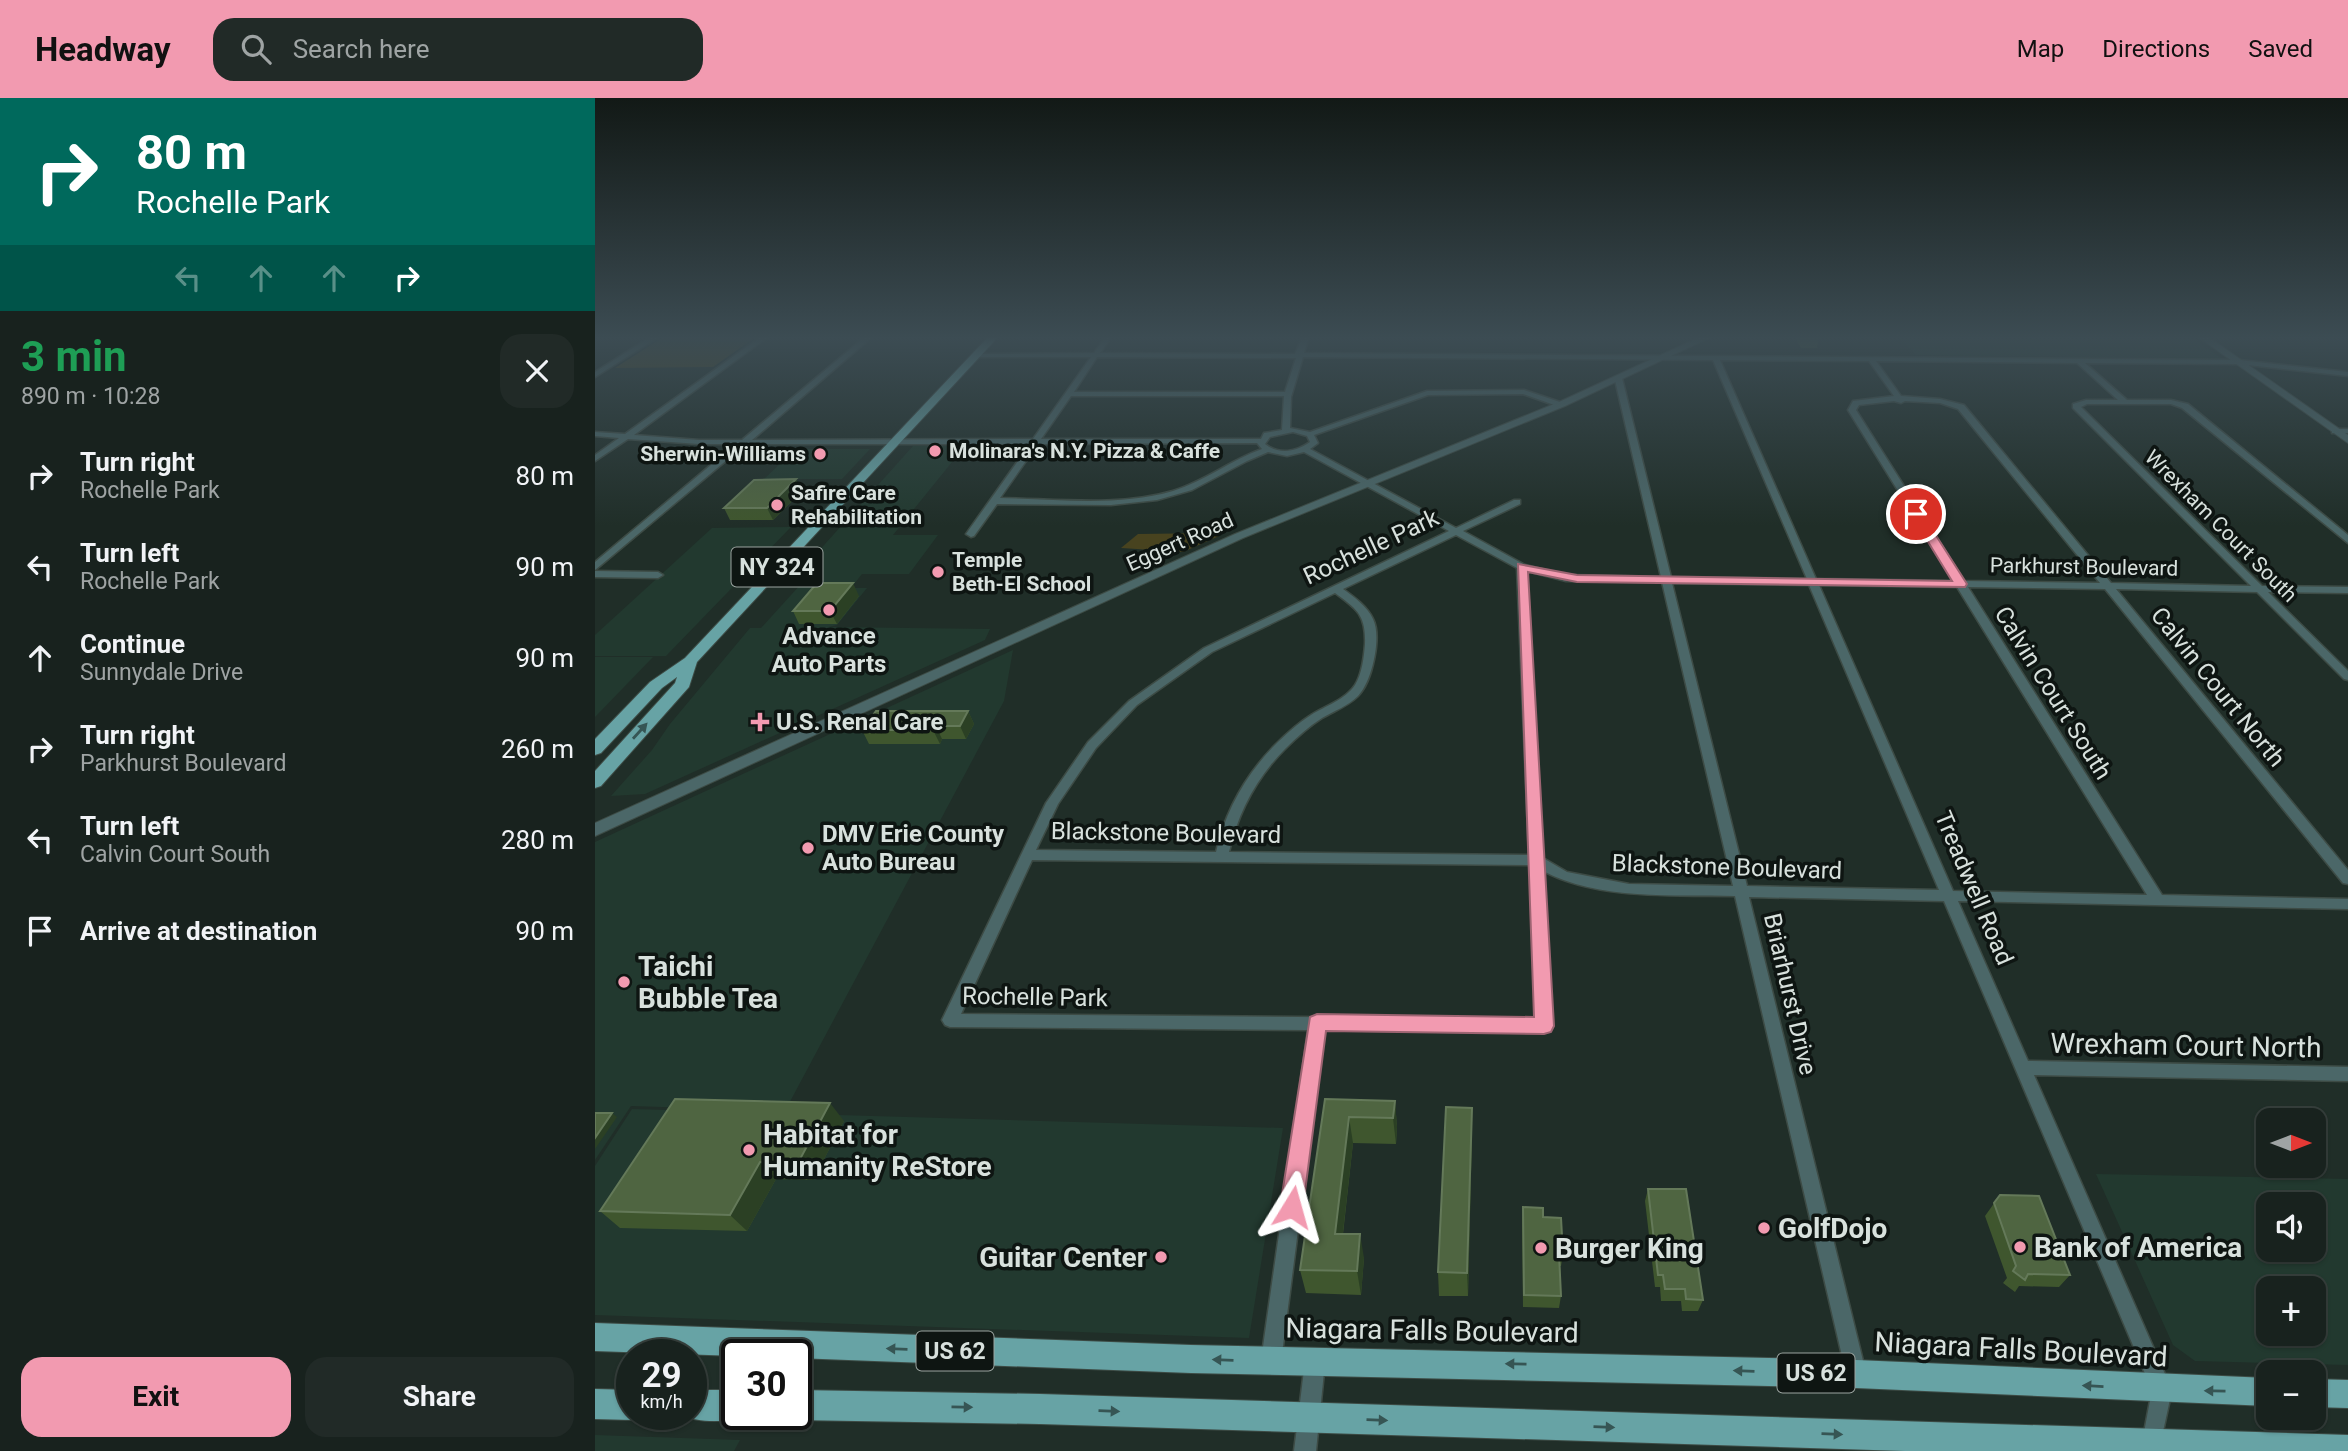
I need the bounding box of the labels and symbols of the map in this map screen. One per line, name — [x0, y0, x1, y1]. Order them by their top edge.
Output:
place label: Molinara's N.Y. Pizza & Caffe — [949, 439, 1220, 463]
place label: Sherwin-Williams — [640, 442, 806, 466]
marker: Molinara's N.Y. Pizza & Caffe — [927, 443, 943, 459]
street label: Wrexham Court South — [2140, 445, 2302, 607]
marker: Sherwin-Williams — [812, 446, 828, 462]
place label: Safire Care Rehabilitation — [791, 481, 922, 529]
pin — [1886, 484, 1946, 544]
marker: Safire Care Rehabilitation — [769, 497, 785, 513]
street label: Rochelle Park — [1299, 503, 1444, 590]
street label: Eggert Road — [1123, 508, 1237, 576]
road number: NY 324 — [731, 547, 823, 587]
place label: Temple Beth-El School — [952, 548, 1091, 596]
street label: Parkhurst Boulevard — [1990, 553, 2178, 581]
marker: Temple Beth-El School — [930, 564, 946, 580]
street label: Calvin Court South — [1989, 601, 2117, 785]
marker: Advance Auto Parts — [821, 602, 837, 618]
street label: Calvin Court North — [2145, 602, 2291, 772]
place label: Advance Auto Parts — [772, 622, 886, 678]
place label: U.S. Renal Care — [776, 708, 944, 736]
marker: U.S. Renal Care — [750, 712, 770, 732]
one-way arrow — [632, 723, 648, 740]
street label: Treadwell Road — [1929, 807, 2019, 969]
street label: Blackstone Boulevard — [1051, 817, 1281, 849]
place label: DMV Erie County Auto Bureau — [822, 820, 1005, 876]
marker: DMV Erie County Auto Bureau — [800, 840, 816, 856]
street label: Blackstone Boulevard — [1611, 849, 1843, 885]
street label: Briarhurst Drive — [1758, 911, 1822, 1077]
place label: Taichi Bubble Tea — [638, 950, 778, 1015]
marker: Taichi Bubble Tea — [616, 974, 632, 990]
street label: Rochelle Park — [962, 982, 1109, 1012]
street label: Wrexham Court North — [2050, 1027, 2322, 1064]
north arrow — [2256, 1108, 2326, 1178]
place label: Habitat for Humanity ReStore — [763, 1118, 992, 1183]
marker: Habitat for Humanity ReStore — [741, 1142, 757, 1158]
position arrow — [1255, 1170, 1329, 1244]
place label: GolfDojo — [1778, 1212, 1887, 1245]
marker: GolfDojo — [1756, 1220, 1772, 1236]
place label: Bank of America — [2034, 1231, 2242, 1264]
place label: Burger King — [1555, 1232, 1704, 1265]
marker: Bank of America — [2012, 1239, 2028, 1255]
marker: Burger King — [1533, 1240, 1549, 1256]
place label: Guitar Center — [979, 1241, 1147, 1274]
marker: Guitar Center — [1153, 1249, 1169, 1265]
street label: Niagara Falls Boulevard — [1285, 1311, 1579, 1350]
street label: Niagara Falls Boulevard — [1874, 1325, 2168, 1374]
road number: US 62 — [917, 1332, 993, 1370]
speed limit sign: 30 — [721, 1339, 812, 1430]
one-way arrow — [886, 1343, 908, 1354]
one-way arrow — [1211, 1354, 1233, 1365]
road number: US 62 — [1777, 1354, 1855, 1392]
one-way arrow — [1505, 1358, 1527, 1370]
one-way arrow — [1733, 1365, 1755, 1376]
one-way arrow — [2082, 1381, 2104, 1392]
one-way arrow — [2204, 1385, 2226, 1397]
one-way arrow — [952, 1401, 974, 1413]
one-way arrow — [1098, 1406, 1120, 1417]
one-way arrow — [1366, 1414, 1388, 1426]
one-way arrow — [1594, 1421, 1616, 1433]
one-way arrow — [1821, 1428, 1843, 1439]

